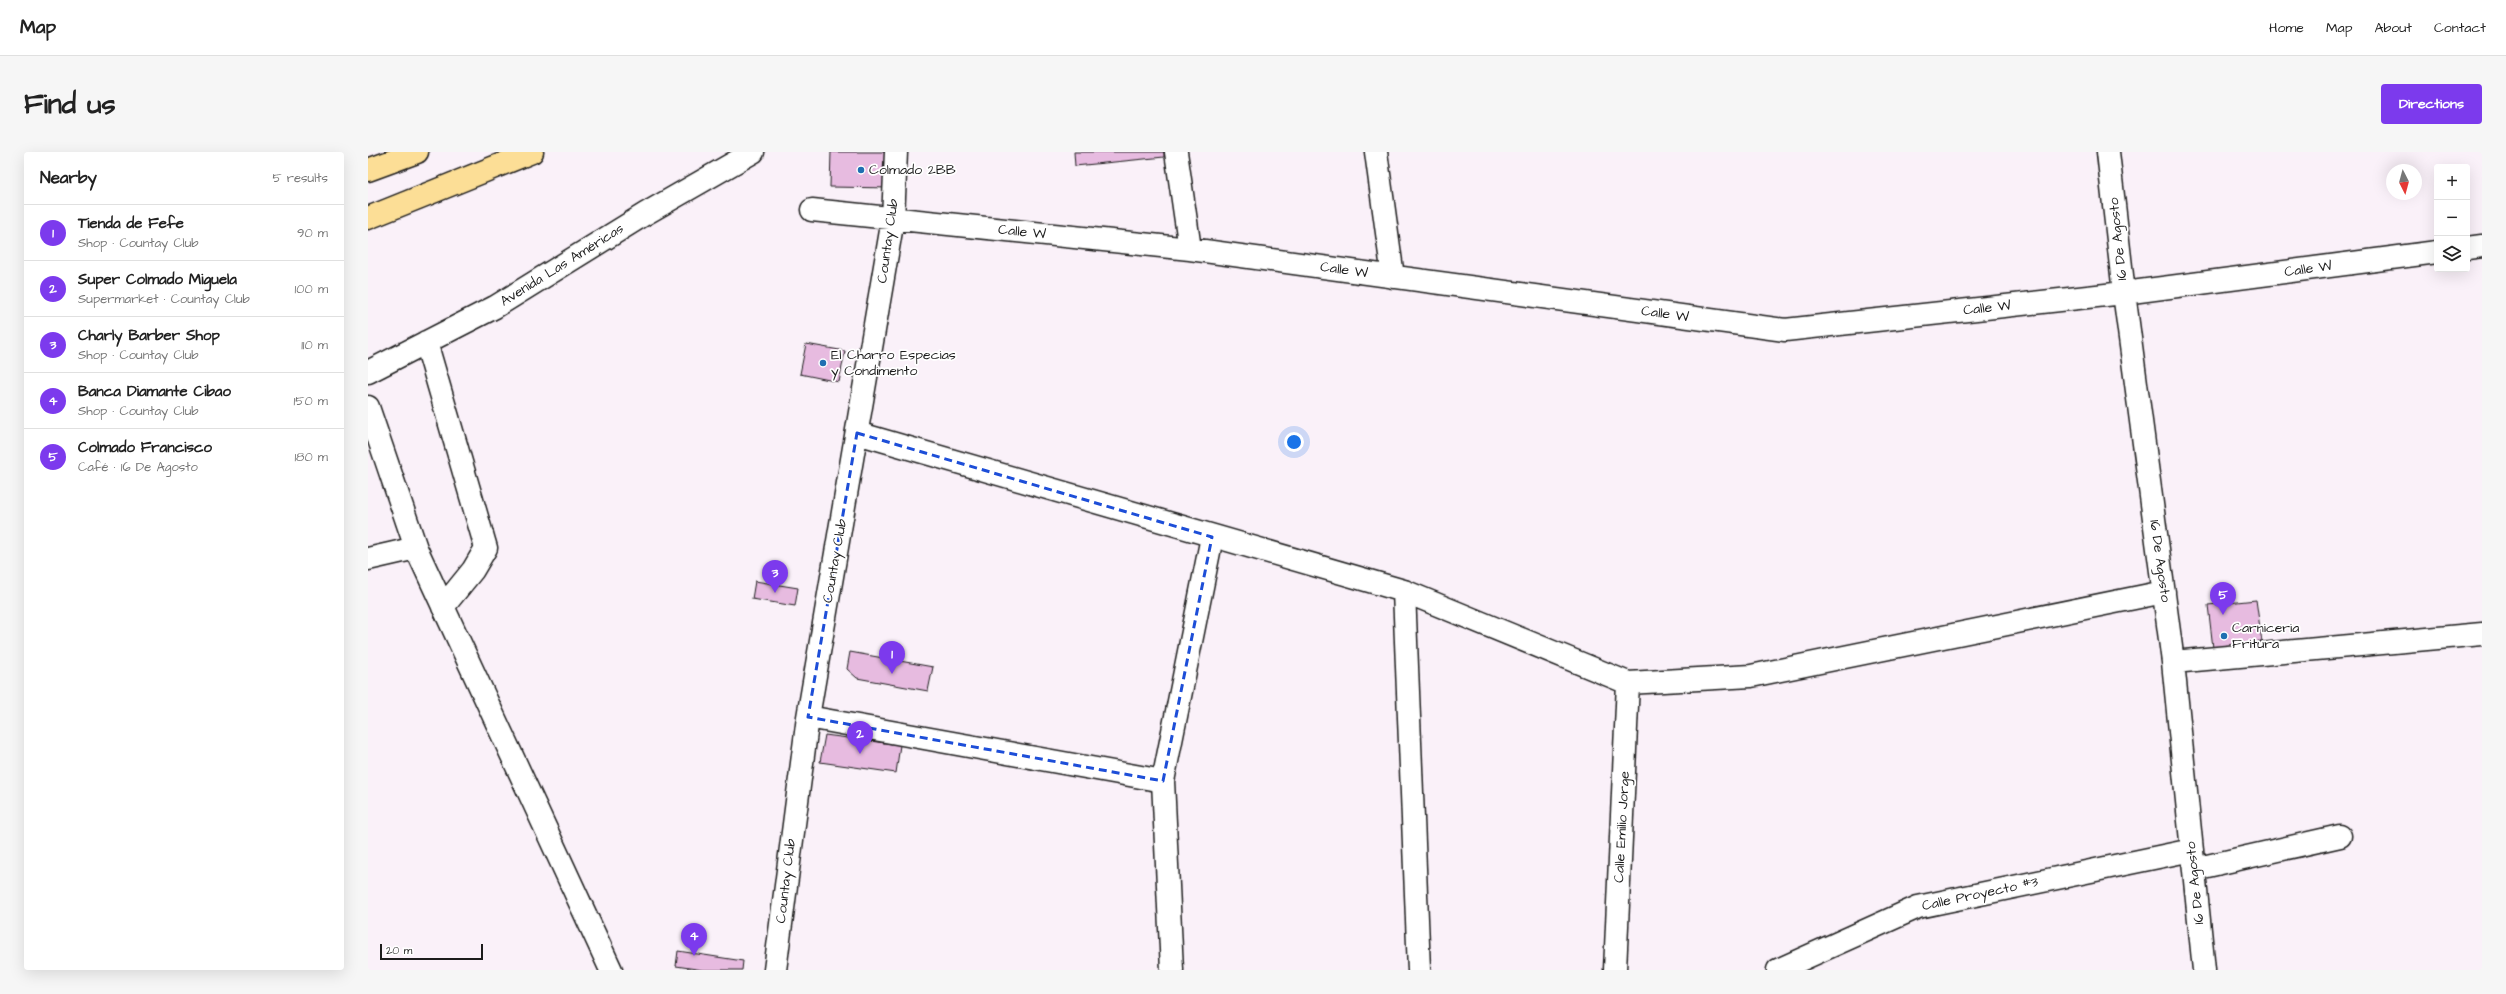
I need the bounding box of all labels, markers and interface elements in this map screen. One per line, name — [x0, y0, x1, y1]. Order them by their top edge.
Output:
text: Map — [20, 14, 56, 41]
text: Home — [2269, 18, 2304, 38]
text: Map — [2326, 18, 2352, 38]
text: About — [2374, 18, 2412, 38]
text: Contact — [2434, 18, 2486, 38]
button: Directions — [2381, 84, 2482, 124]
text: Find us — [24, 85, 115, 124]
place label: Colmado 2BB — [869, 160, 956, 180]
north arrow — [2386, 164, 2422, 200]
map controls — [2434, 164, 2470, 272]
button: + — [2434, 164, 2470, 200]
marker: Colmado 2BB — [856, 165, 866, 175]
text: Nearby — [40, 166, 97, 190]
text: 5 results — [272, 169, 328, 187]
street label: Countay Club — [872, 197, 904, 285]
street label: 16 De Agosto — [2104, 197, 2132, 281]
button: − — [2434, 200, 2470, 236]
text: Tienda de Fefe — [78, 213, 184, 234]
street label: Avenida Las Américas — [496, 219, 628, 311]
street label: Calle W — [997, 220, 1047, 244]
text: 1 — [52, 224, 54, 242]
text: 90 m — [297, 224, 328, 242]
text: Shop · Countay Club — [78, 234, 199, 252]
button: layers — [2434, 236, 2470, 272]
street label: Calle W — [2283, 256, 2333, 282]
street label: Calle W — [1319, 257, 1369, 283]
text: Super Colmado Miguela — [78, 269, 237, 290]
text: 2 — [49, 280, 57, 298]
text: 100 m — [295, 280, 328, 298]
text: Supermarket · Countay Club — [78, 290, 250, 308]
street label: Calle W — [1962, 296, 2012, 320]
street label: Calle W — [1640, 301, 1690, 327]
text: Charly Barber Shop — [78, 325, 220, 346]
text: 3 — [50, 336, 56, 354]
text: 110 m — [301, 336, 328, 354]
place label: El Charro Especias y Condimento — [831, 345, 956, 381]
text: Shop · Countay Club — [78, 346, 199, 364]
marker: El Charro Especias y Condimento — [818, 358, 828, 368]
text: Banca Diamante Cibao — [78, 381, 231, 402]
text: 4 — [49, 392, 57, 410]
text: 150 m — [294, 392, 328, 410]
text: Shop · Countay Club — [78, 402, 199, 420]
your location — [1284, 432, 1304, 452]
text: Colmado Francisco — [78, 437, 212, 458]
text: 5 — [48, 448, 58, 466]
text: 180 m — [294, 448, 328, 466]
text: Café · 16 De Agosto — [78, 458, 198, 476]
street label: Countay Club — [818, 517, 852, 605]
street label: 16 De Agosto — [2144, 518, 2176, 604]
pin: 3 — [762, 560, 788, 593]
pin: 5 — [2210, 582, 2236, 615]
place label: Carniceria Fritura — [2232, 618, 2299, 654]
marker: Carniceria Fritura — [2219, 631, 2229, 641]
pin: 1 — [879, 641, 905, 674]
pin: 2 — [847, 721, 873, 754]
street label: Calle Emilio Jorge — [1609, 770, 1635, 883]
street label: Countay Club — [771, 837, 801, 924]
street label: 16 De Agosto — [2181, 841, 2209, 925]
street label: Calle Proyecto #3 — [1920, 872, 2040, 916]
pin: 4 — [681, 923, 707, 956]
scale bar — [380, 942, 483, 961]
text: 20 m — [386, 943, 412, 958]

